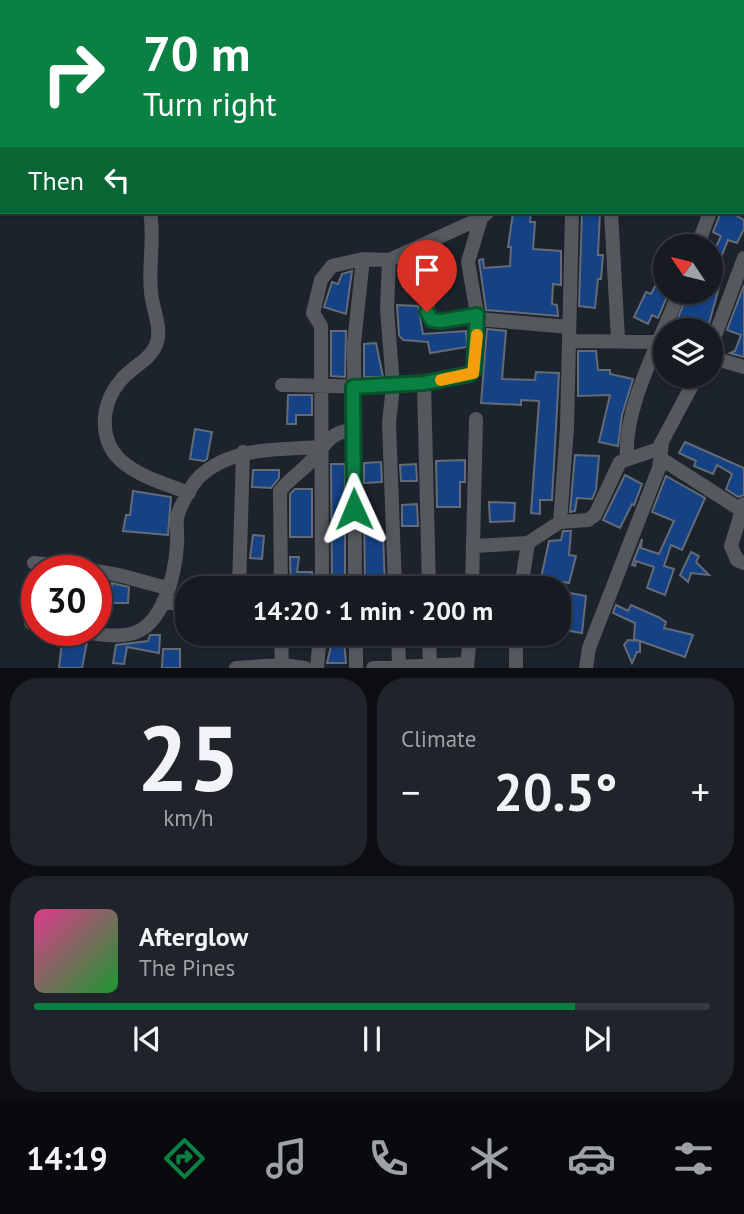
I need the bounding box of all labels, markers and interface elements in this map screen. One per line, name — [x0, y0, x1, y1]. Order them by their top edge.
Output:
text: 70 m — [143, 21, 250, 85]
icon: right — [28, 28, 119, 119]
text: Turn right — [143, 83, 277, 125]
icon: left — [98, 161, 136, 199]
text: Then — [28, 164, 84, 197]
north arrow — [653, 234, 723, 304]
map controls — [653, 234, 723, 388]
pin — [397, 240, 457, 312]
icon: arrive — [408, 251, 446, 289]
button: layers — [653, 318, 723, 388]
position arrow — [317, 472, 391, 546]
speed limit sign: 30 — [21, 555, 112, 646]
text: 14:20 · 1 min · 200 m — [253, 594, 493, 627]
text: 25 — [137, 698, 240, 816]
text: Climate — [401, 724, 476, 753]
text: 20.5° — [494, 758, 617, 825]
text: − — [401, 767, 420, 816]
text: + — [691, 767, 710, 816]
text: km/h — [163, 803, 214, 832]
text: Afterglow — [139, 920, 248, 953]
text: The Pines — [139, 953, 235, 982]
icon: previous — [128, 1020, 166, 1058]
icon: pause — [353, 1020, 391, 1058]
icon: next — [578, 1020, 616, 1058]
icon: directions — [160, 1134, 209, 1183]
icon: music — [262, 1134, 311, 1183]
icon: phone — [364, 1134, 413, 1183]
icon: climate — [465, 1134, 514, 1183]
icon: car — [567, 1134, 616, 1183]
icon: filters — [669, 1134, 718, 1183]
text: 14:19 — [26, 1137, 108, 1179]

